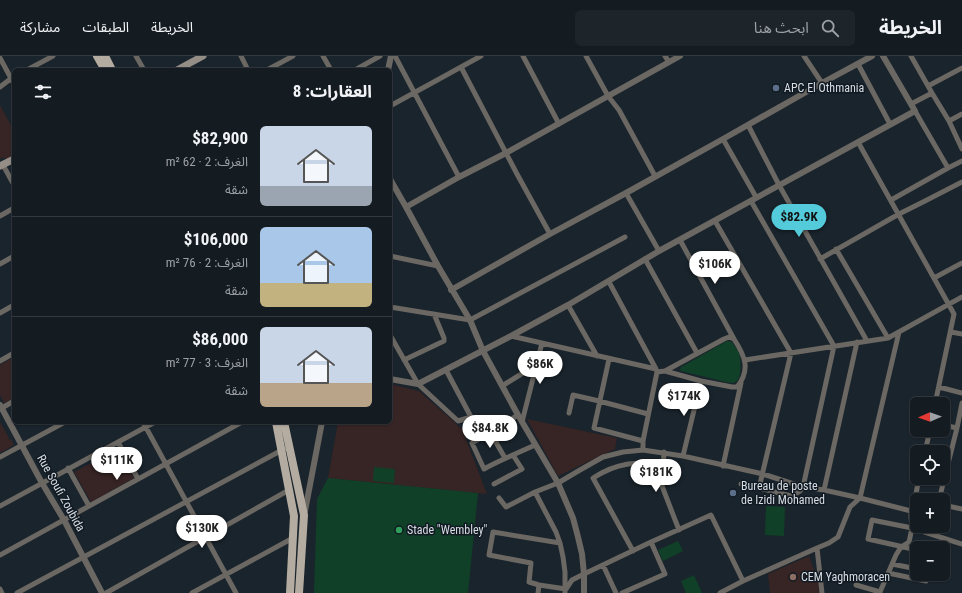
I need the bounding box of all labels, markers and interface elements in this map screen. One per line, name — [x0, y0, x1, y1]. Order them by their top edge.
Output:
search box — [575, 10, 855, 46]
text: الخريطة — [879, 16, 942, 39]
icon: search — [819, 17, 841, 39]
text: مشاركة — [20, 19, 60, 35]
text: الطبقات — [82, 19, 129, 35]
text: الخريطة — [151, 19, 193, 35]
text: ابحث هنا — [754, 19, 809, 37]
icon: filters — [32, 81, 54, 103]
text: العقارات: 8 — [293, 81, 372, 101]
place label: APC El Othmania — [784, 81, 865, 95]
marker: APC El Othmania — [771, 83, 781, 93]
text: $82,900 — [192, 128, 248, 148]
icon: home — [292, 142, 340, 190]
text: الغرف: 2 · 62 m² — [166, 154, 248, 169]
text: شقة — [225, 182, 248, 197]
pin: $82.9K — [766, 204, 832, 238]
text: $82.9K — [780, 209, 818, 224]
text: $106,000 — [184, 229, 248, 249]
icon: home — [292, 243, 340, 291]
pin: $106K — [687, 251, 743, 285]
text: الغرف: 2 · 76 m² — [166, 255, 248, 270]
text: $106K — [698, 256, 732, 271]
text: شقة — [225, 283, 248, 298]
text: $86,000 — [192, 329, 248, 349]
icon: home — [292, 343, 340, 391]
pin: $86K — [516, 351, 564, 385]
text: الغرف: 3 · 77 m² — [166, 355, 248, 370]
text: $86K — [527, 356, 553, 371]
text: شقة — [225, 383, 248, 398]
pin: $174K — [656, 383, 712, 417]
text: $174K — [667, 388, 701, 403]
north arrow — [910, 397, 950, 437]
map controls — [910, 397, 950, 581]
pin: $84.8K — [457, 415, 523, 449]
text: $84.8K — [471, 420, 509, 435]
button: locate — [910, 445, 950, 485]
pin: $111K — [89, 447, 145, 481]
street label: Rue Soufi Zoubida — [34, 452, 88, 534]
text: $111K — [100, 452, 134, 467]
pin: $181K — [628, 459, 684, 493]
text: $181K — [639, 464, 673, 479]
place label: Bureau de poste de Izidi Mohamed — [741, 479, 825, 507]
marker: Bureau de poste de Izidi Mohamed — [728, 488, 738, 498]
button: + — [910, 493, 950, 533]
pin: $130K — [174, 515, 230, 549]
text: $130K — [185, 520, 219, 535]
place label: Stade "Wembley" — [407, 523, 488, 537]
marker: Stade "Wembley" — [394, 525, 404, 535]
button: − — [910, 541, 950, 581]
place label: CEM Yaghmoracen — [801, 570, 890, 584]
marker: CEM Yaghmoracen — [788, 572, 798, 582]

